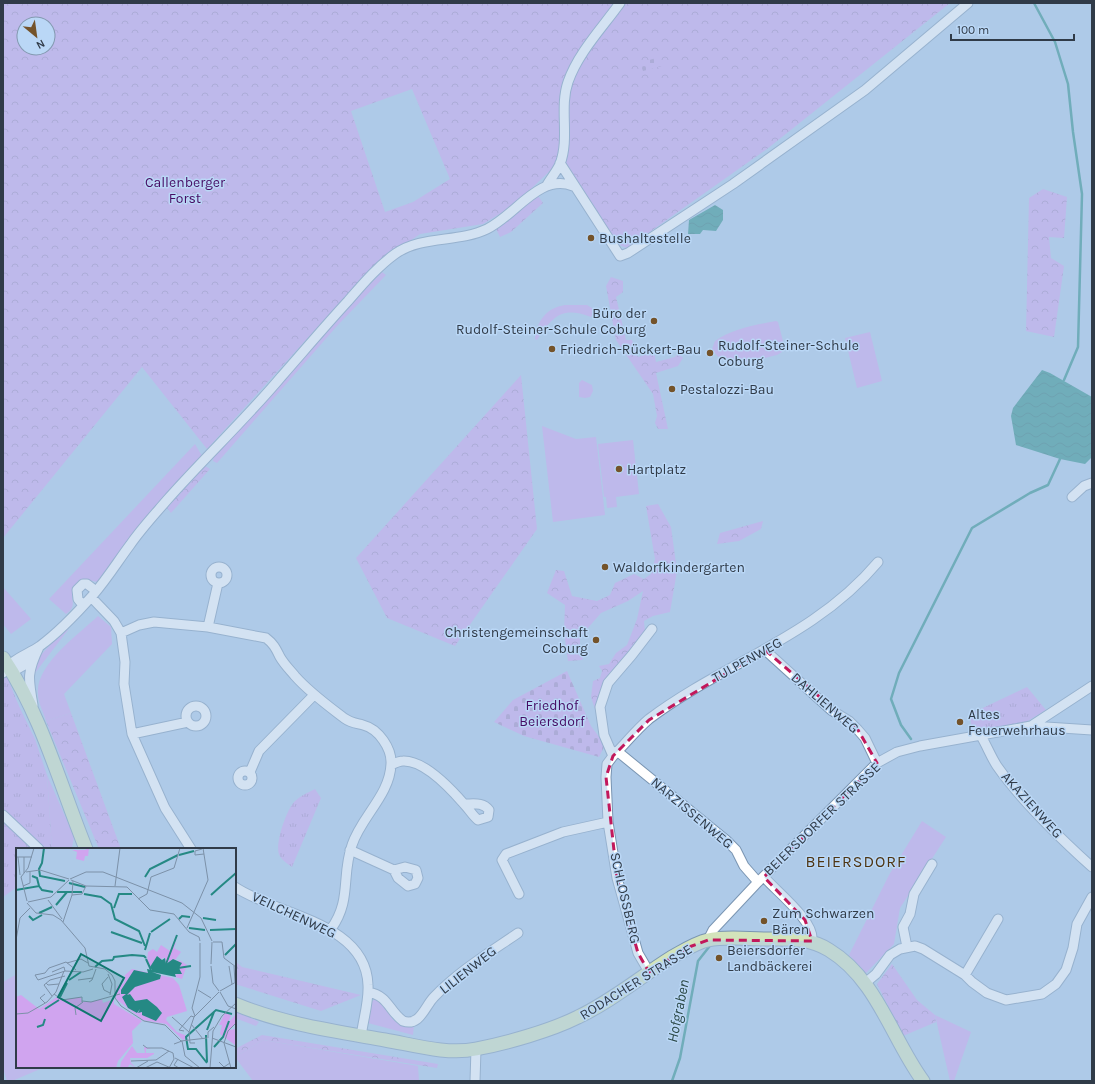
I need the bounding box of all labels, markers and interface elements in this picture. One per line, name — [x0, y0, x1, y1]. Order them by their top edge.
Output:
north arrow — [16, 16, 56, 56]
scale bar — [951, 16, 1074, 42]
text: 100 m — [957, 23, 989, 37]
text: N — [34, 37, 47, 52]
park label: Callenberger Forst — [145, 174, 226, 207]
place label: Bushaltestelle — [599, 230, 691, 247]
marker: Bushaltestelle — [586, 233, 596, 243]
place label: Büro der Rudolf-Steiner-Schule Coburg — [456, 305, 647, 338]
marker: Büro der Rudolf-Steiner-Schule Coburg — [649, 316, 659, 326]
place label: Rudolf-Steiner-Schule Coburg — [718, 337, 859, 370]
place label: Friedrich-Rückert-Bau — [560, 341, 701, 358]
marker: Friedrich-Rückert-Bau — [547, 344, 557, 354]
marker: Rudolf-Steiner-Schule Coburg — [705, 348, 715, 358]
place label: Pestalozzi-Bau — [680, 381, 774, 398]
marker: Pestalozzi-Bau — [667, 384, 677, 394]
place label: Hartplatz — [627, 461, 686, 478]
marker: Hartplatz — [614, 464, 624, 474]
place label: Waldorfkindergarten — [613, 559, 745, 576]
marker: Waldorfkindergarten — [600, 562, 610, 572]
place label: Christengemeinschaft Coburg — [445, 624, 588, 657]
street label: TULPENWEG — [709, 634, 785, 686]
marker: Christengemeinschaft Coburg — [591, 635, 601, 645]
street label: DAHLIENWEG — [788, 669, 862, 737]
park label: Friedhof Beiersdorf — [519, 697, 585, 730]
place label: Altes Feuerwehrhaus — [968, 706, 1066, 739]
marker: Altes Feuerwehrhaus — [955, 717, 965, 727]
street label: BEIERSDORFER STRASSE — [760, 759, 884, 879]
street label: AKAZIENWEG — [998, 768, 1066, 842]
street label: NARZISSENWEG — [647, 774, 737, 852]
inset map — [16, 848, 236, 1068]
street label: SCHLOSSBERG — [606, 851, 644, 945]
district label: BEIERSDORF — [806, 851, 906, 871]
street label: VEILCHENWEG — [249, 888, 339, 942]
place label: Zum Schwarzen Bären — [772, 905, 875, 938]
marker: Zum Schwarzen Bären — [759, 916, 769, 926]
street label: RODACHER STRASSE — [577, 940, 695, 1024]
street label: LILIENWEG — [436, 942, 500, 998]
place label: Beiersdorfer Landbäckerei — [727, 942, 813, 975]
marker: Beiersdorfer Landbäckerei — [714, 953, 724, 963]
water label: Hofgraben — [663, 978, 693, 1044]

